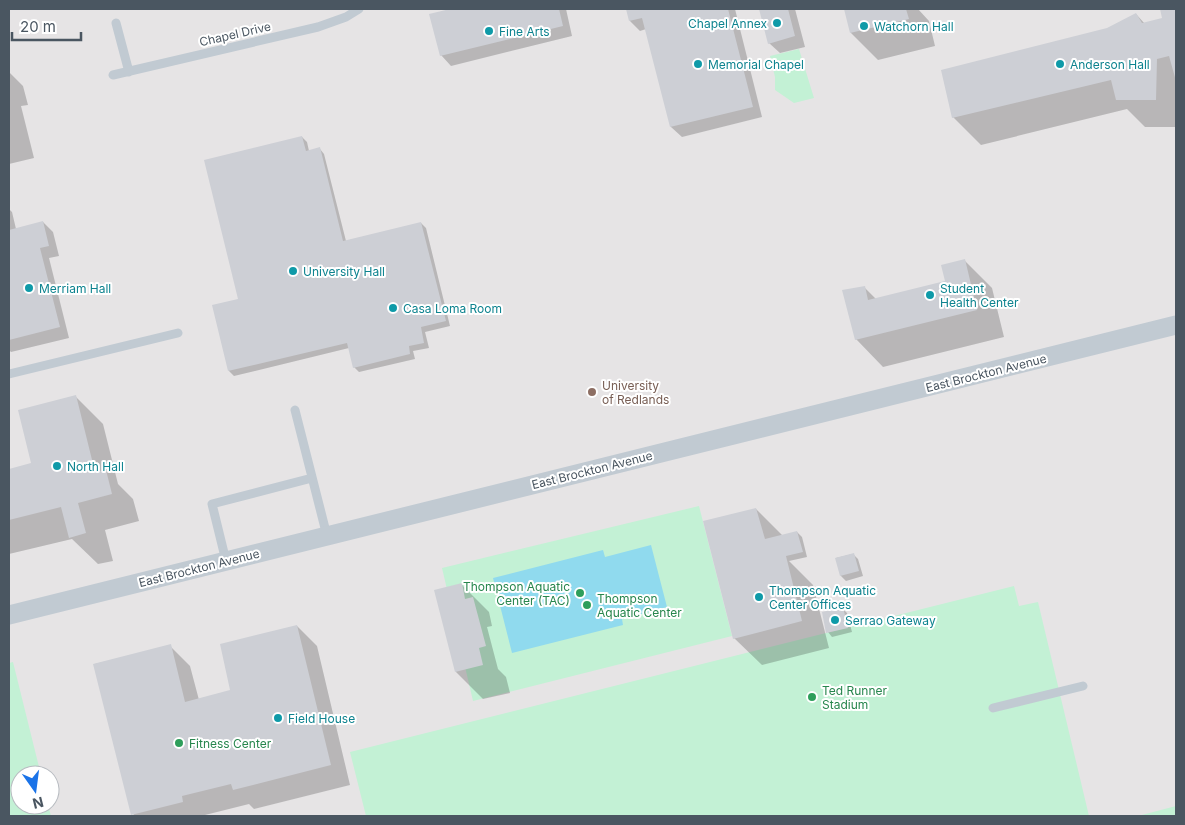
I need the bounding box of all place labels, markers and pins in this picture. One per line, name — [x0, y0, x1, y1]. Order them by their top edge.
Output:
place label: Chapel Annex — [688, 16, 767, 31]
marker: Chapel Annex — [771, 17, 783, 29]
place label: Watchorn Hall — [874, 19, 954, 34]
marker: Watchorn Hall — [858, 20, 870, 32]
place label: Fine Arts — [499, 24, 550, 39]
marker: Fine Arts — [483, 25, 495, 37]
place label: Memorial Chapel — [708, 57, 804, 72]
place label: Anderson Hall — [1070, 57, 1150, 72]
marker: Memorial Chapel — [692, 58, 704, 70]
marker: Anderson Hall — [1054, 58, 1066, 70]
place label: University Hall — [303, 264, 385, 279]
marker: University Hall — [287, 265, 299, 277]
place label: Merriam Hall — [39, 281, 111, 296]
place label: Student Health Center — [940, 281, 1019, 310]
marker: Merriam Hall — [23, 282, 35, 294]
marker: Student Health Center — [924, 289, 936, 301]
place label: Casa Loma Room — [403, 301, 502, 316]
marker: Casa Loma Room — [387, 302, 399, 314]
place label: University of Redlands — [602, 378, 669, 407]
marker: University of Redlands — [586, 386, 598, 398]
place label: North Hall — [67, 459, 124, 474]
marker: North Hall — [51, 460, 63, 472]
place label: Thompson Aquatic Center (TAC) — [463, 579, 570, 608]
place label: Thompson Aquatic Center Offices — [769, 583, 876, 612]
marker: Thompson Aquatic Center (TAC) — [574, 587, 586, 599]
place label: Thompson Aquatic Center — [597, 591, 682, 620]
marker: Thompson Aquatic Center Offices — [753, 591, 765, 603]
marker: Thompson Aquatic Center — [581, 599, 593, 611]
place label: Serrao Gateway — [845, 613, 936, 628]
marker: Serrao Gateway — [829, 614, 841, 626]
place label: Ted Runner Stadium — [822, 683, 888, 712]
marker: Ted Runner Stadium — [806, 691, 818, 703]
place label: Field House — [288, 711, 355, 726]
marker: Field House — [272, 712, 284, 724]
place label: Fitness Center — [189, 736, 272, 751]
marker: Fitness Center — [173, 737, 185, 749]

